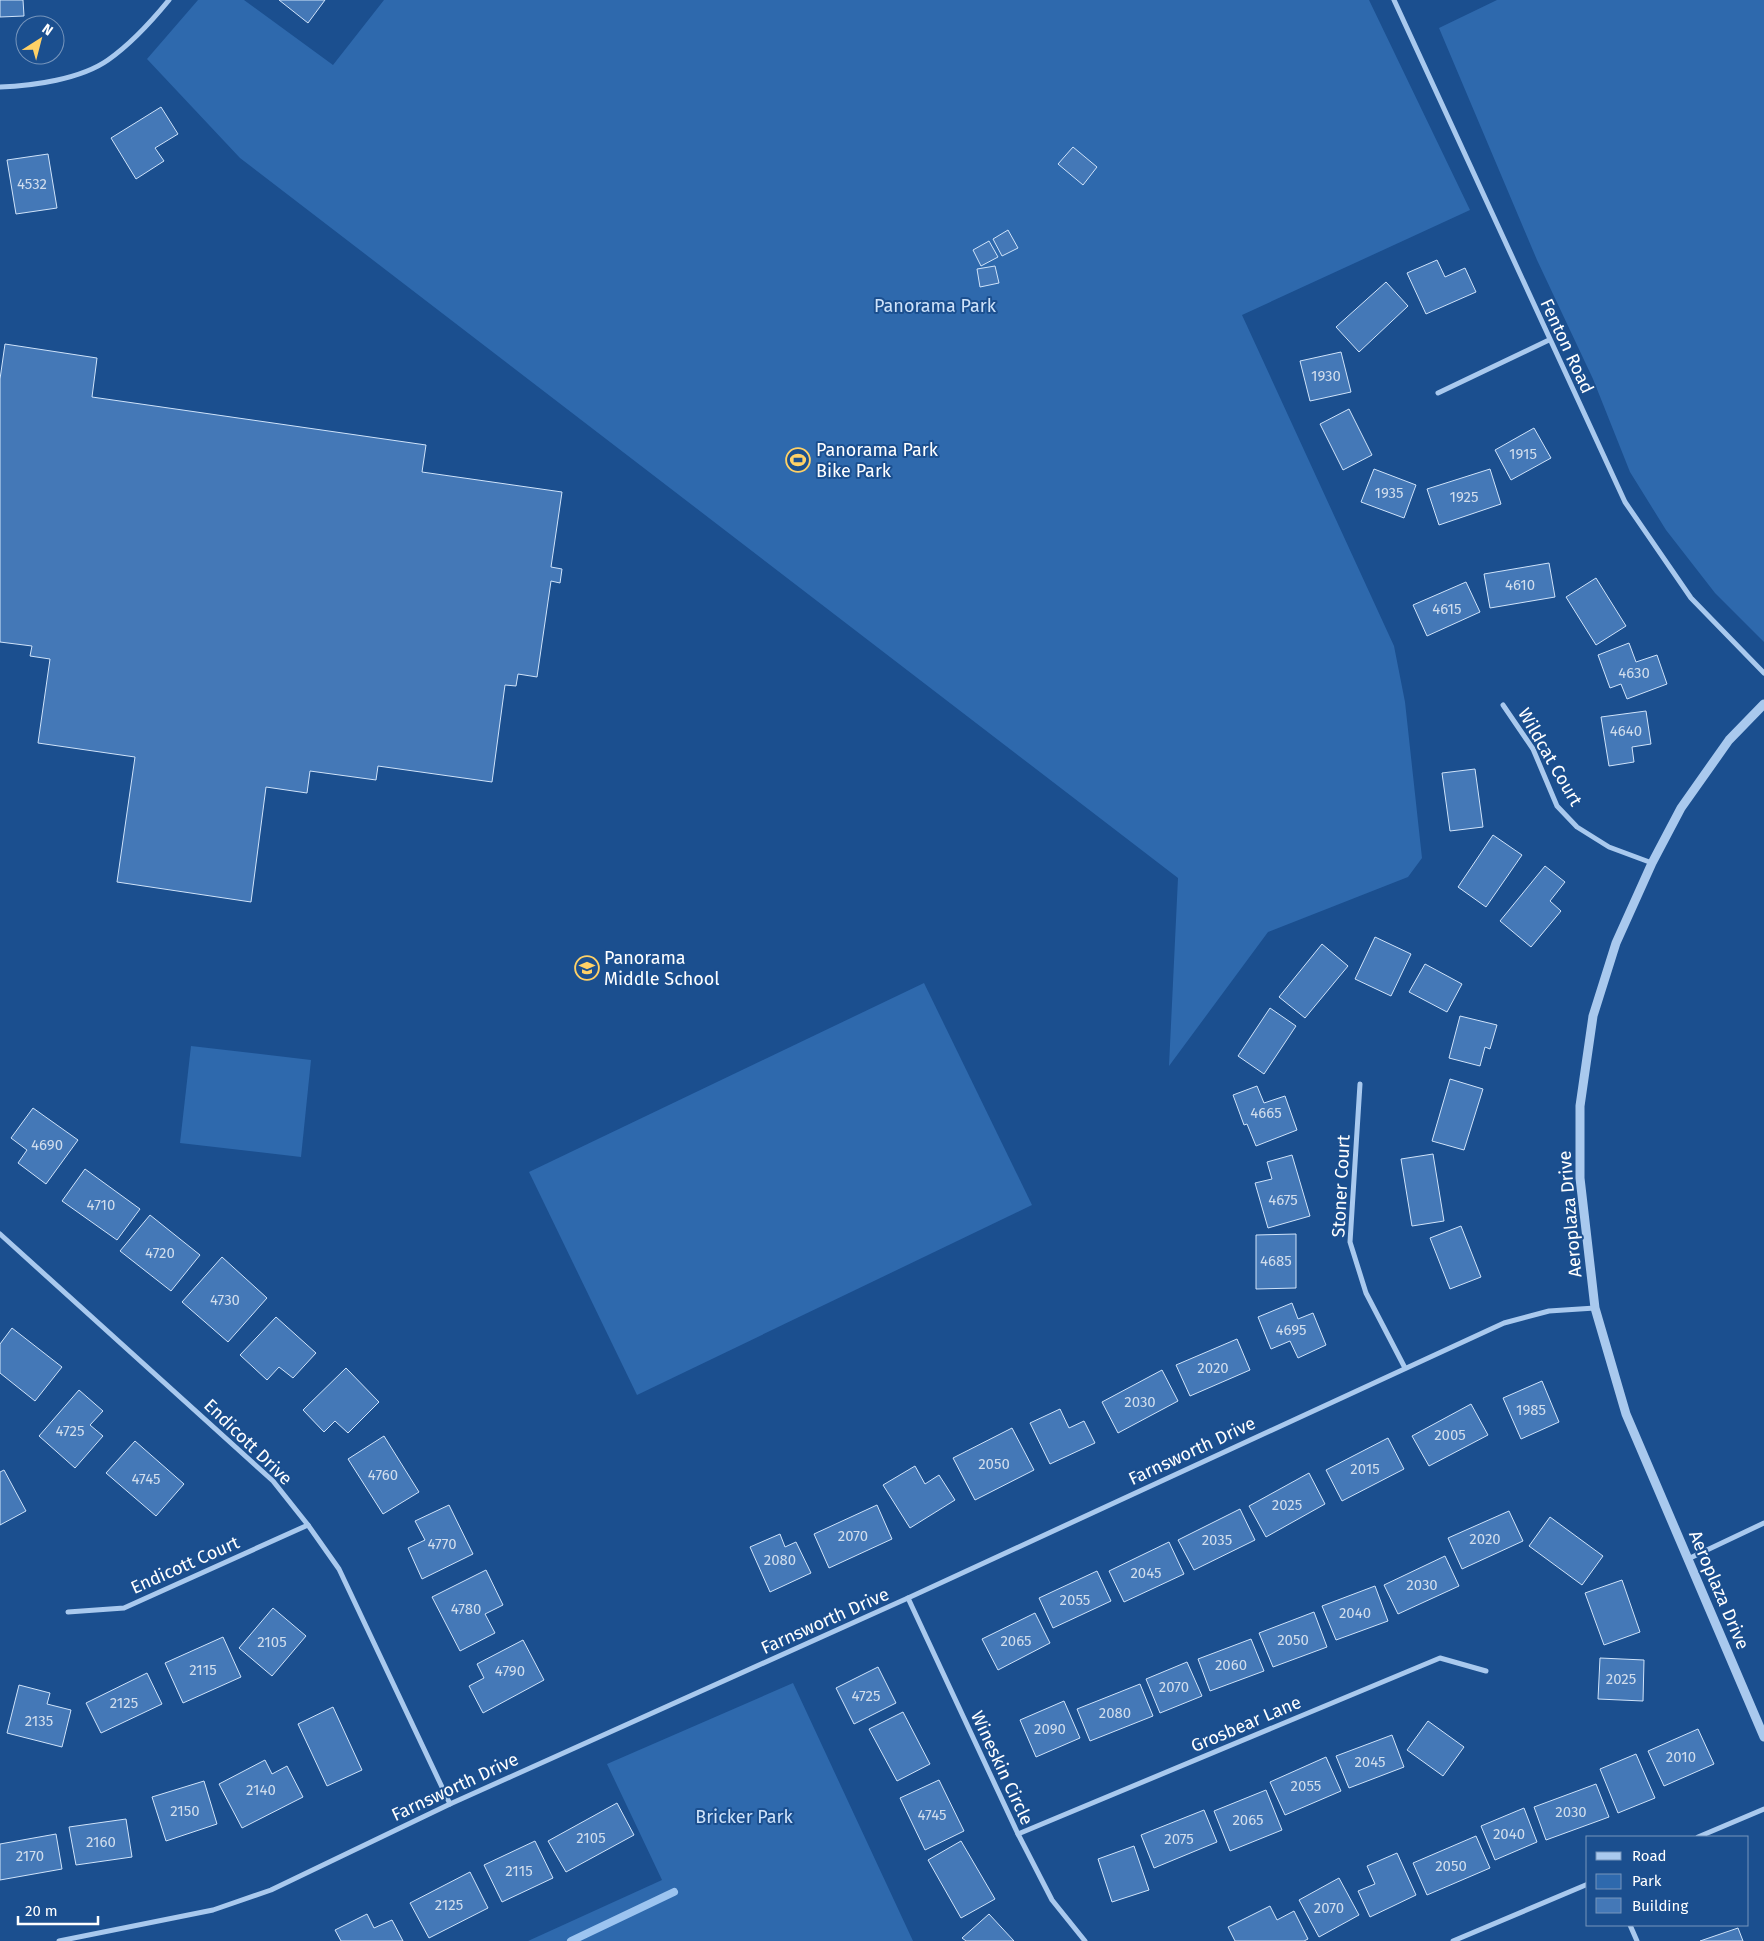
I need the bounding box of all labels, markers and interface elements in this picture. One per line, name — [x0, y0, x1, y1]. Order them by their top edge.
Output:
north arrow — [15, 15, 65, 65]
text: N — [39, 20, 56, 39]
house number: 4532 — [17, 175, 47, 193]
park label: Panorama Park — [874, 295, 997, 317]
street label: Fenton Road — [1535, 295, 1599, 397]
house number: 1930 — [1311, 367, 1341, 385]
place label: Panorama Park Bike Park — [816, 439, 939, 482]
house number: 1915 — [1509, 445, 1537, 463]
sports icon: Panorama Park Bike Park — [785, 447, 811, 473]
house number: 1935 — [1374, 484, 1404, 502]
house number: 1925 — [1450, 488, 1478, 506]
house number: 4610 — [1505, 576, 1535, 594]
house number: 4615 — [1432, 600, 1462, 618]
house number: 4630 — [1618, 664, 1650, 682]
street label: Wildcat Court — [1513, 704, 1587, 810]
house number: 4640 — [1610, 722, 1642, 740]
place label: Panorama Middle School — [604, 947, 720, 990]
school or university icon: Panorama Middle School — [574, 955, 600, 981]
house number: 4665 — [1250, 1104, 1282, 1122]
street label: Stoner Court — [1327, 1134, 1355, 1238]
house number: 4690 — [31, 1136, 63, 1154]
street label: Aeroplaza Drive — [1554, 1150, 1586, 1278]
house number: 4675 — [1268, 1191, 1298, 1209]
house number: 4710 — [87, 1196, 115, 1214]
house number: 4720 — [145, 1244, 175, 1262]
house number: 4685 — [1260, 1252, 1292, 1270]
house number: 4730 — [210, 1291, 240, 1309]
house number: 4695 — [1275, 1321, 1307, 1339]
house number: 2020 — [1197, 1359, 1229, 1377]
house number: 2030 — [1124, 1393, 1156, 1411]
street label: Endicott Drive — [199, 1394, 297, 1490]
house number: 1985 — [1516, 1401, 1546, 1419]
street label: Farnsworth Drive — [1125, 1412, 1259, 1490]
house number: 4725 — [56, 1422, 85, 1440]
house number: 2005 — [1434, 1426, 1466, 1444]
house number: 2050 — [978, 1455, 1010, 1473]
house number: 2015 — [1350, 1460, 1380, 1478]
house number: 4760 — [368, 1466, 398, 1484]
house number: 4745 — [131, 1470, 161, 1488]
house number: 2025 — [1272, 1496, 1302, 1514]
house number: 2070 — [838, 1527, 868, 1545]
street label: Aeroplaza Drive — [1684, 1527, 1754, 1653]
house number: 2020 — [1469, 1530, 1501, 1548]
street label: Endicott Court — [127, 1531, 243, 1599]
house number: 2035 — [1202, 1531, 1232, 1549]
house number: 4770 — [427, 1535, 457, 1553]
house number: 2080 — [764, 1551, 796, 1569]
house number: 2045 — [1130, 1564, 1162, 1582]
house number: 2030 — [1406, 1576, 1438, 1594]
street label: Farnsworth Drive — [758, 1583, 892, 1659]
house number: 2055 — [1060, 1591, 1090, 1609]
house number: 4780 — [451, 1600, 481, 1618]
house number: 2040 — [1339, 1604, 1371, 1622]
house number: 2050 — [1277, 1631, 1309, 1649]
house number: 2065 — [1000, 1632, 1032, 1650]
house number: 2105 — [257, 1633, 287, 1651]
house number: 2060 — [1215, 1656, 1247, 1674]
house number: 2115 — [189, 1661, 217, 1679]
house number: 4790 — [495, 1662, 525, 1680]
house number: 2025 — [1606, 1670, 1636, 1688]
house number: 2070 — [1159, 1678, 1189, 1696]
house number: 4725 — [852, 1687, 881, 1705]
street label: Grosbear Lane — [1188, 1691, 1304, 1757]
house number: 2125 — [110, 1694, 138, 1712]
house number: 2080 — [1099, 1704, 1131, 1722]
street label: Wineskin Circle — [966, 1707, 1038, 1829]
house number: 2135 — [25, 1712, 53, 1730]
house number: 2090 — [1034, 1720, 1066, 1738]
street label: Farnsworth Drive — [388, 1748, 522, 1826]
house number: 2010 — [1666, 1748, 1696, 1766]
house number: 2045 — [1354, 1753, 1386, 1771]
house number: 2055 — [1291, 1777, 1321, 1795]
house number: 2140 — [246, 1781, 276, 1799]
house number: 2150 — [170, 1802, 200, 1820]
house number: 2030 — [1555, 1803, 1587, 1821]
park label: Bricker Park — [695, 1806, 794, 1828]
house number: 4745 — [917, 1806, 947, 1824]
house number: 2065 — [1232, 1811, 1264, 1829]
house number: 2040 — [1493, 1825, 1525, 1843]
house number: 2105 — [576, 1829, 606, 1847]
house number: 2075 — [1164, 1830, 1194, 1848]
house number: 2160 — [86, 1833, 116, 1851]
legend — [1586, 1836, 1749, 1926]
house number: 2170 — [16, 1847, 44, 1865]
text: Road — [1632, 1847, 1667, 1865]
house number: 2050 — [1435, 1857, 1467, 1875]
house number: 2115 — [505, 1862, 533, 1880]
text: Park — [1632, 1872, 1662, 1890]
scale bar — [18, 1894, 98, 1926]
house number: 2125 — [435, 1896, 463, 1914]
text: Building — [1632, 1897, 1688, 1915]
house number: 2070 — [1314, 1899, 1344, 1917]
text: 20 m — [25, 1902, 58, 1920]

